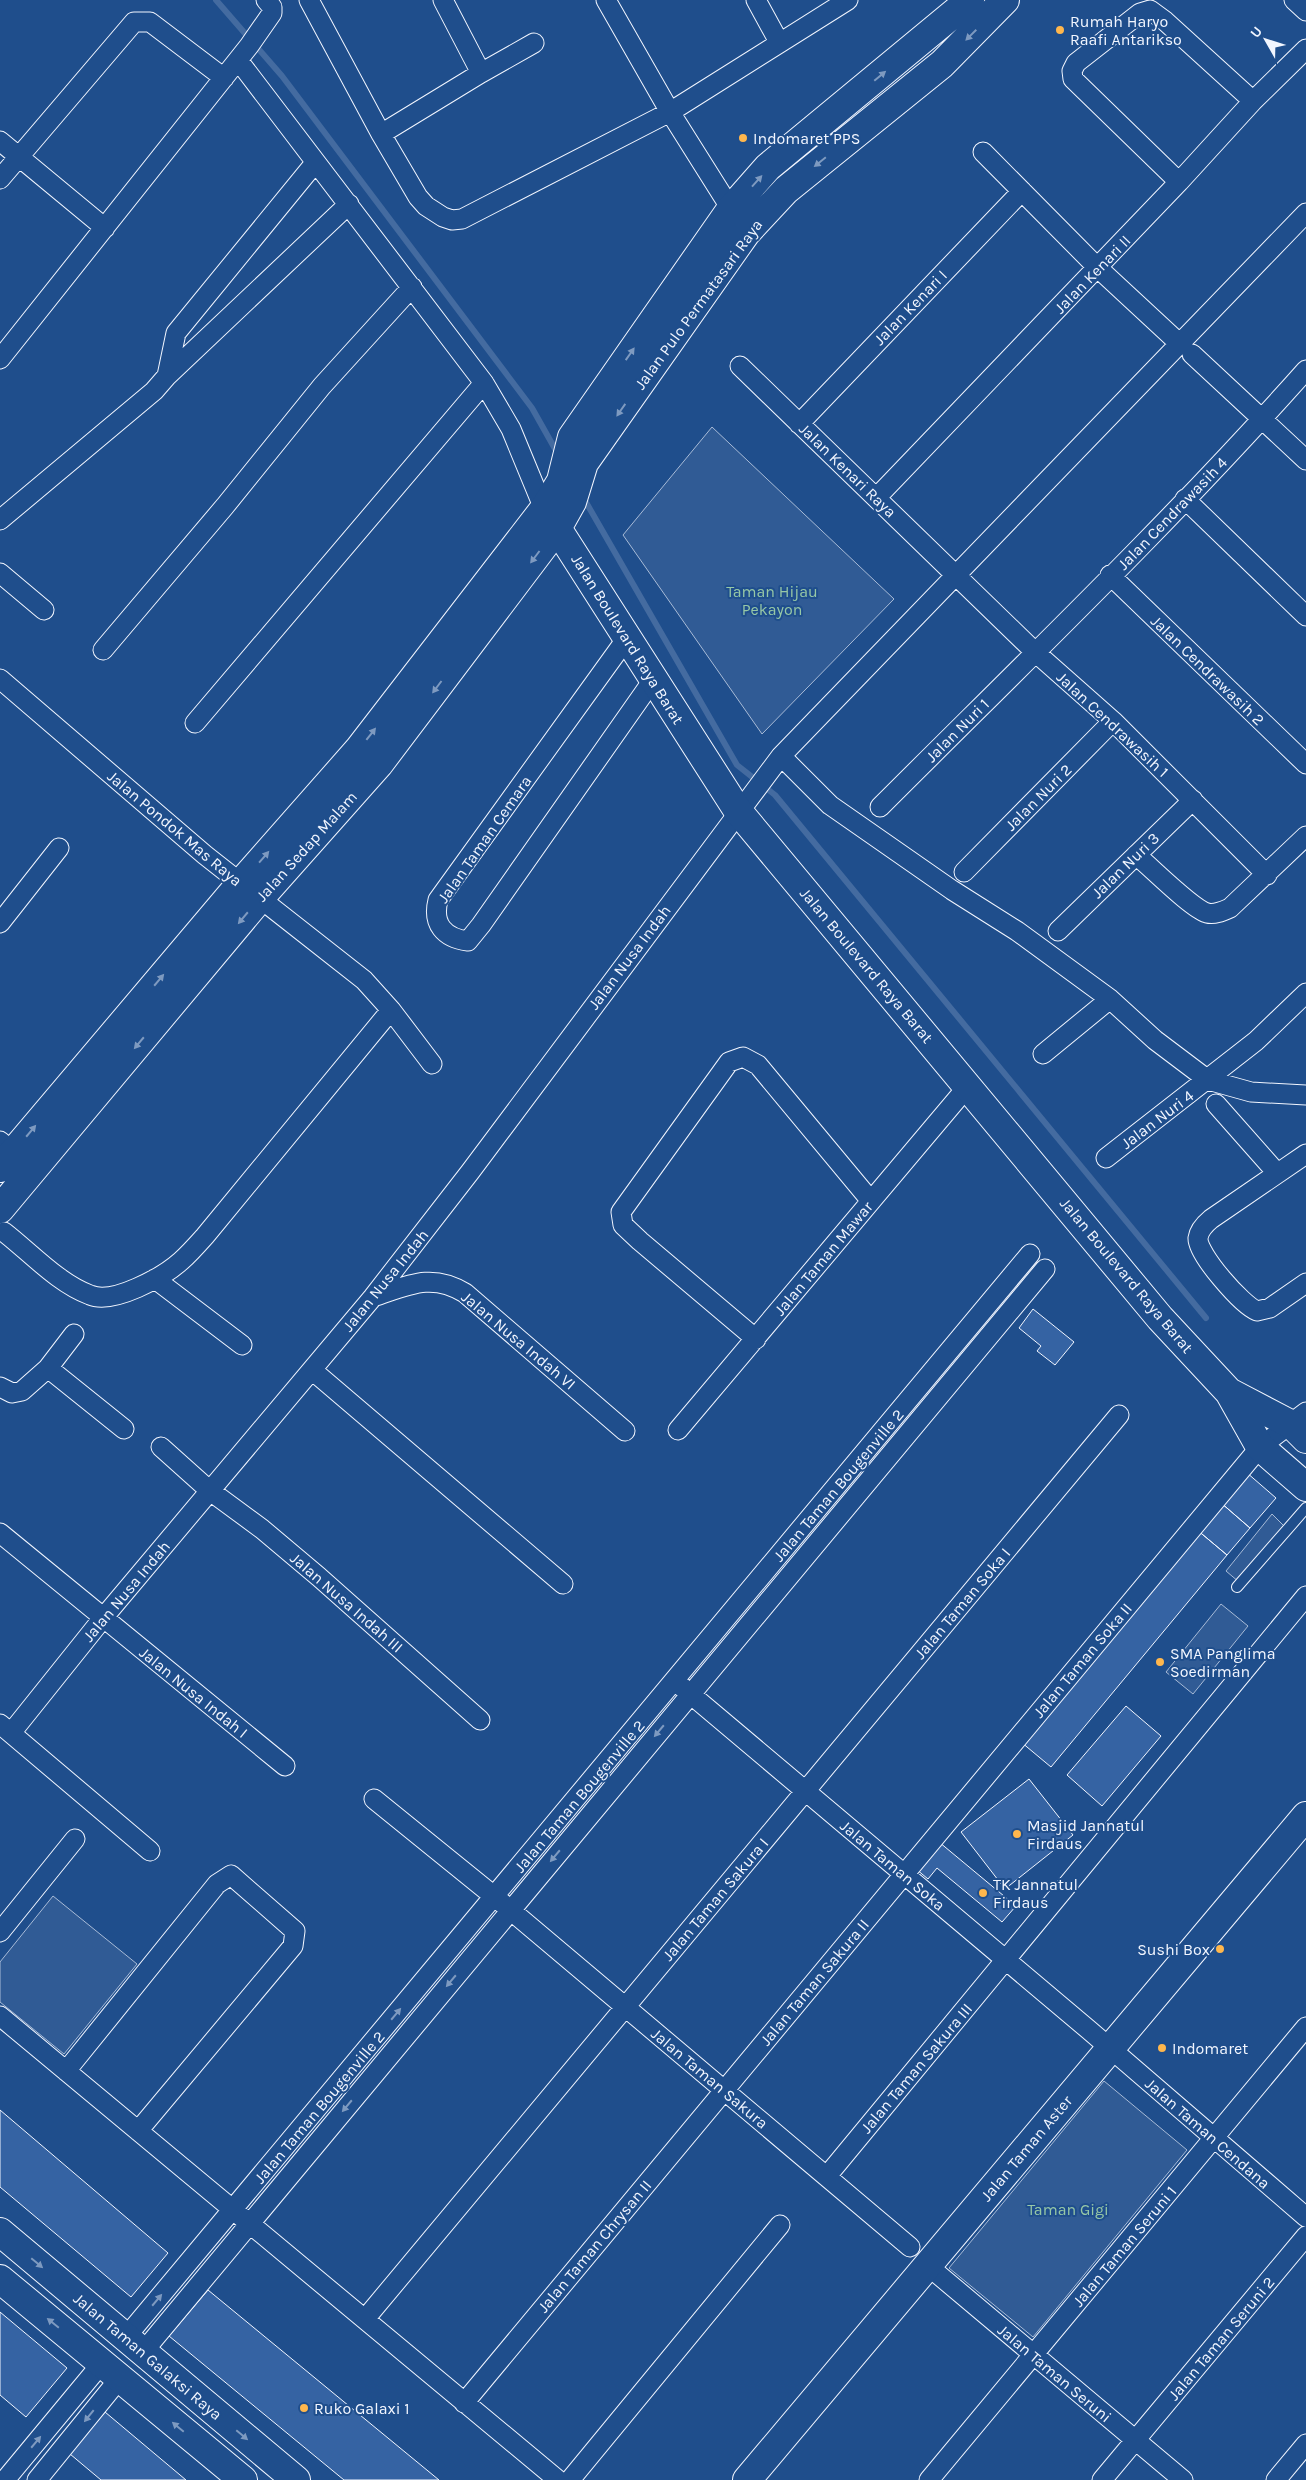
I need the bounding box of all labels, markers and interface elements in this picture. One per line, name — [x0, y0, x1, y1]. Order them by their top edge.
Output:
place label: Rumah Haryo Raafi Antarikso — [1070, 12, 1182, 49]
north arrow — [1241, 15, 1291, 65]
text: U — [1247, 23, 1266, 41]
marker: Rumah Haryo Raafi Antarikso — [1054, 24, 1066, 36]
one-way arrow — [965, 28, 977, 40]
one-way arrow — [874, 70, 887, 81]
place label: Indomaret PPS — [753, 129, 860, 148]
marker: Indomaret PPS — [737, 132, 749, 144]
one-way arrow — [814, 157, 827, 168]
one-way arrow — [751, 174, 762, 187]
street label: Jalan Pulo Permatasari Raya — [630, 216, 766, 393]
street label: Jalan Kenari II — [1050, 231, 1135, 318]
street label: Jalan Kenari I — [870, 266, 951, 349]
one-way arrow — [625, 347, 635, 361]
one-way arrow — [616, 404, 626, 417]
street label: Jalan Kenari Raya — [795, 419, 900, 522]
street label: Jalan Cendrawasih 4 — [1114, 453, 1231, 574]
one-way arrow — [530, 550, 540, 564]
street label: Jalan Boulevard Raya Barat — [567, 551, 688, 728]
park label: Taman Hijau Pekayon — [726, 582, 818, 619]
street label: Jalan Cendrawasih 2 — [1147, 611, 1268, 729]
street label: Jalan Cendrawasih 1 — [1053, 668, 1173, 781]
one-way arrow — [432, 680, 443, 693]
street label: Jalan Nuri 1 — [922, 695, 993, 766]
one-way arrow — [365, 728, 376, 741]
street label: Jalan Nuri 2 — [1001, 760, 1076, 835]
street label: Jalan Pondok Mas Raya — [104, 767, 246, 890]
street label: Jalan Taman Cemara — [433, 772, 536, 907]
street label: Jalan Sedap Malam — [252, 787, 361, 905]
street label: Jalan Nuri 3 — [1088, 828, 1163, 902]
one-way arrow — [259, 850, 270, 863]
street label: Jalan Boulevard Raya Barat — [796, 884, 937, 1047]
street label: Jalan Nusa Indah — [584, 901, 675, 1013]
one-way arrow — [237, 911, 248, 924]
one-way arrow — [153, 974, 164, 986]
one-way arrow — [133, 1036, 144, 1049]
street label: Jalan Nuri 4 — [1117, 1086, 1197, 1153]
one-way arrow — [26, 1124, 37, 1137]
street label: Jalan Boulevard Raya Barat — [1056, 1194, 1197, 1357]
street label: Jalan Taman Mawar — [770, 1197, 877, 1319]
street label: Jalan Nusa Indah — [338, 1225, 432, 1335]
street label: Jalan Nusa Indah VI — [458, 1287, 580, 1394]
street label: Jalan Taman Bougenville 2 — [769, 1405, 908, 1565]
street label: Jalan Nusa Indah — [79, 1537, 174, 1646]
street label: Jalan Taman Soka I — [910, 1544, 1014, 1663]
street label: Jalan Nusa Indah III — [286, 1548, 407, 1656]
street label: Jalan Taman Soka II — [1029, 1599, 1136, 1721]
street label: Jalan Nusa Indah I — [136, 1643, 252, 1742]
place label: SMA Panglima Soedirman — [1170, 1644, 1276, 1681]
marker: SMA Panglima Soedirman — [1154, 1656, 1166, 1668]
street label: Jalan Taman Bougenville 2 — [510, 1716, 649, 1876]
one-way arrow — [654, 1724, 665, 1737]
street label: Jalan Taman Soka — [836, 1816, 949, 1915]
place label: Masjid Jannatul Firdaus — [1027, 1816, 1144, 1853]
marker: Masjid Jannatul Firdaus — [1011, 1828, 1023, 1840]
street label: Jalan Taman Sakura I — [658, 1834, 772, 1965]
one-way arrow — [550, 1849, 561, 1862]
place label: TK Jannatul Firdaus — [993, 1875, 1078, 1912]
marker: TK Jannatul Firdaus — [977, 1887, 989, 1899]
street label: Jalan Taman Sakura II — [756, 1915, 873, 2049]
place label: Sushi Box — [1137, 1940, 1210, 1959]
marker: Sushi Box — [1214, 1943, 1226, 1955]
one-way arrow — [446, 1974, 457, 1987]
street label: Jalan Taman Sakura III — [856, 2000, 976, 2137]
one-way arrow — [391, 2008, 402, 2021]
street label: Jalan Taman Sakura — [647, 2024, 772, 2133]
street label: Jalan Taman Bougenville 2 — [250, 2027, 389, 2187]
place label: Indomaret — [1172, 2039, 1248, 2058]
marker: Indomaret — [1156, 2042, 1168, 2054]
street label: Jalan Taman Cendana — [1141, 2074, 1274, 2193]
street label: Jalan Taman Aster — [977, 2091, 1076, 2205]
one-way arrow — [342, 2099, 353, 2112]
street label: Jalan Taman Chrysan II — [533, 2176, 655, 2316]
street label: Jalan Taman Seruni 1 — [1068, 2182, 1180, 2310]
park label: Taman Gigi — [1027, 2200, 1109, 2219]
one-way arrow — [31, 2258, 44, 2269]
street label: Jalan Taman Seruni 2 — [1164, 2273, 1279, 2404]
street label: Jalan Taman Galaksi Raya — [70, 2289, 226, 2424]
one-way arrow — [152, 2294, 163, 2307]
one-way arrow — [47, 2317, 60, 2328]
street label: Jalan Taman Seruni — [994, 2320, 1115, 2426]
place label: Ruko Galaxi 1 — [314, 2399, 410, 2418]
marker: Ruko Galaxi 1 — [298, 2402, 310, 2414]
one-way arrow — [83, 2409, 94, 2422]
one-way arrow — [172, 2421, 185, 2432]
one-way arrow — [236, 2430, 249, 2441]
one-way arrow — [31, 2436, 42, 2449]

